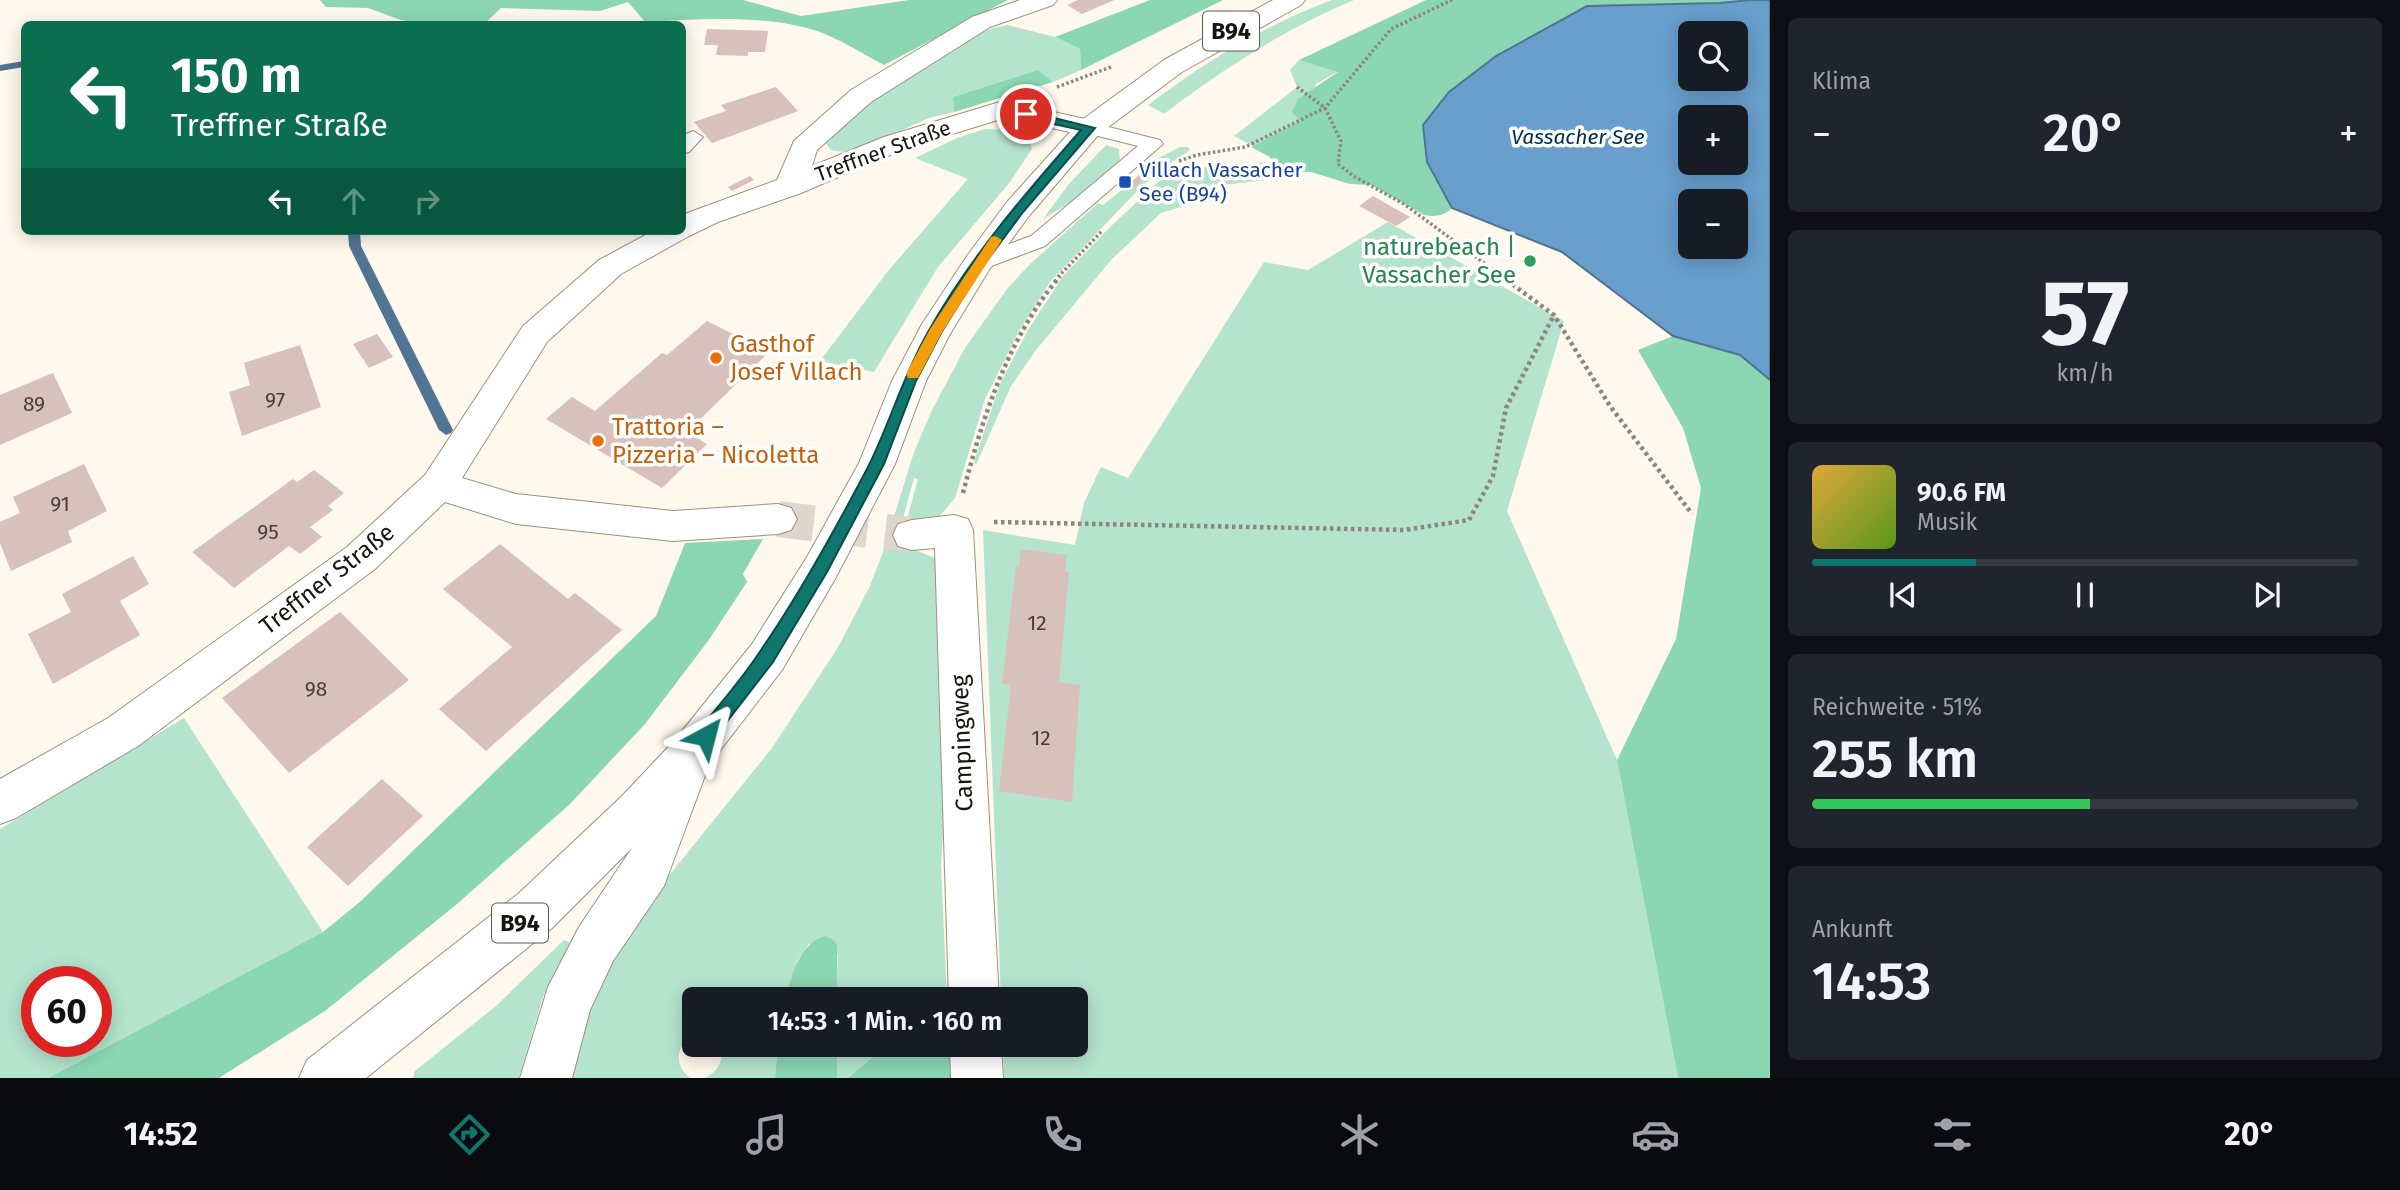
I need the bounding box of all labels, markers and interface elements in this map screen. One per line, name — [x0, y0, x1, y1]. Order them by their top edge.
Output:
road number: B94 — [1203, 12, 1259, 50]
map controls — [1678, 21, 1748, 259]
button: search — [1678, 21, 1748, 91]
text: 150 m — [171, 46, 302, 105]
icon: left — [56, 49, 147, 140]
text: Klima — [1812, 67, 1871, 95]
pin — [996, 84, 1056, 144]
icon: arrive — [1007, 95, 1045, 133]
text: 20° — [2043, 102, 2127, 165]
button: + — [1678, 105, 1748, 175]
text: Treffner Straße — [171, 106, 388, 144]
text: − — [1812, 111, 1831, 157]
text: + — [2339, 111, 2358, 157]
street label: Treffner Straße — [812, 114, 954, 188]
water label: Vassacher See — [1511, 124, 1645, 150]
place label: Villach Vassacher See (B94) — [1139, 157, 1303, 207]
marker: Villach Vassacher See (B94) — [1117, 174, 1133, 190]
icon: left — [262, 182, 300, 220]
icon: ahead — [335, 182, 373, 220]
icon: right — [408, 182, 446, 220]
button: − — [1678, 189, 1748, 259]
place label: naturebeach | Vassacher See — [1362, 233, 1516, 289]
marker: naturebeach | Vassacher See — [1522, 253, 1538, 269]
text: 57 — [2041, 259, 2129, 368]
place label: Gasthof Josef Villach — [730, 330, 863, 386]
marker: Gasthof Josef Villach — [708, 350, 724, 366]
text: km/h — [2057, 359, 2113, 387]
house number: 97 — [265, 387, 285, 413]
house number: 89 — [23, 391, 45, 417]
place label: Trattoria – Pizzeria – Nicoletta — [612, 413, 819, 469]
marker: Trattoria – Pizzeria – Nicoletta — [590, 433, 606, 449]
text: 90.6 FM — [1917, 477, 2006, 508]
house number: 91 — [50, 491, 70, 517]
text: Musik — [1917, 508, 1977, 536]
street label: Treffner Straße — [254, 518, 400, 640]
house number: 95 — [257, 519, 279, 545]
icon: previous — [1884, 576, 1922, 614]
icon: pause — [2066, 576, 2104, 614]
icon: next — [2248, 576, 2286, 614]
house number: 12 — [1027, 610, 1047, 636]
street label: Campingweg — [946, 673, 978, 812]
house number: 98 — [305, 676, 327, 702]
text: Reichweite · 51% — [1812, 693, 1982, 721]
position arrow — [669, 699, 743, 773]
house number: 12 — [1031, 725, 1051, 751]
text: 255 km — [1812, 728, 1978, 791]
road number: B94 — [492, 904, 548, 942]
text: Ankunft — [1812, 915, 1893, 943]
text: 14:53 — [1812, 950, 1931, 1013]
speed limit sign: 60 — [21, 966, 112, 1057]
text: 14:53 · 1 Min. · 160 m — [768, 1006, 1002, 1037]
icon: directions — [445, 1110, 494, 1159]
icon: music — [742, 1110, 791, 1159]
icon: phone — [1038, 1110, 1087, 1159]
icon: climate — [1335, 1110, 1384, 1159]
icon: car — [1631, 1110, 1680, 1159]
icon: filters — [1928, 1110, 1977, 1159]
text: 14:52 — [124, 1115, 198, 1153]
text: 20° — [2224, 1115, 2276, 1153]

